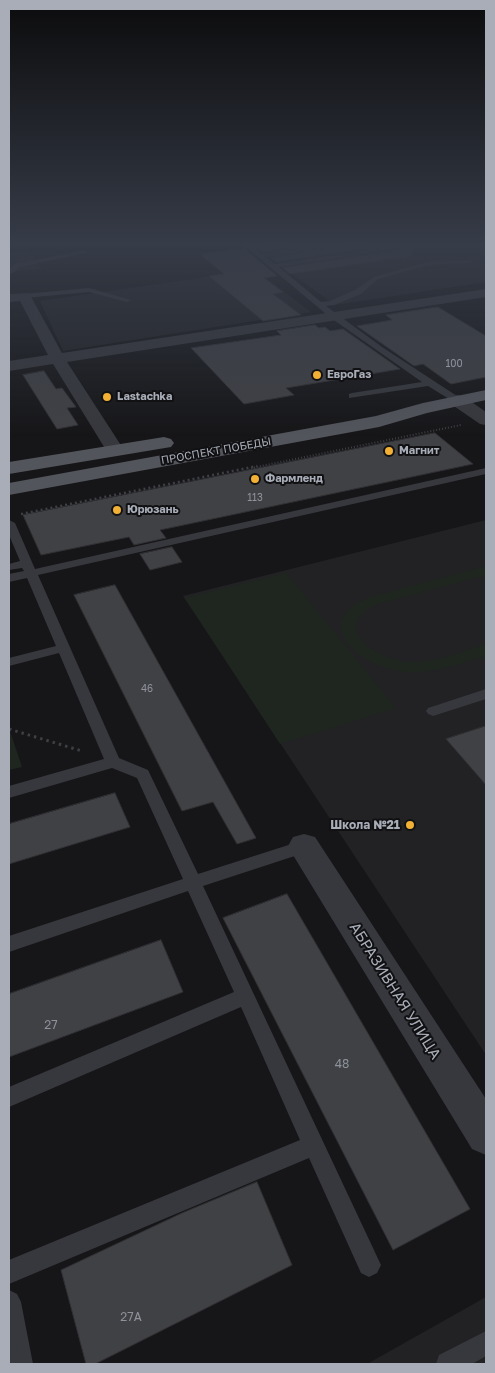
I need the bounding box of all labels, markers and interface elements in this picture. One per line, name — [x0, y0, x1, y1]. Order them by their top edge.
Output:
house number: 100 — [445, 358, 463, 370]
place label: ЕвроГаз — [327, 368, 371, 382]
marker: ЕвроГаз — [311, 369, 323, 381]
place label: Lastachka — [117, 390, 172, 404]
marker: Lastachka — [101, 391, 113, 403]
street label: ПРОСПЕКТ ПОБЕДЫ — [160, 435, 272, 467]
place label: Магнит — [399, 444, 439, 458]
marker: Магнит — [383, 445, 395, 457]
place label: Фармленд — [265, 472, 323, 486]
marker: Фармленд — [249, 473, 261, 485]
house number: 113 — [247, 492, 263, 504]
place label: Юрюзань — [127, 503, 178, 517]
marker: Юрюзань — [111, 504, 123, 516]
house number: 46 — [141, 683, 153, 695]
place label: Школа №21 — [330, 818, 400, 832]
marker: Школа №21 — [404, 819, 416, 831]
street label: АБРАЗИВНАЯ УЛИЦА — [345, 919, 445, 1063]
house number: 27 — [44, 1018, 58, 1032]
house number: 48 — [335, 1057, 349, 1071]
house number: 27А — [120, 1310, 142, 1324]

